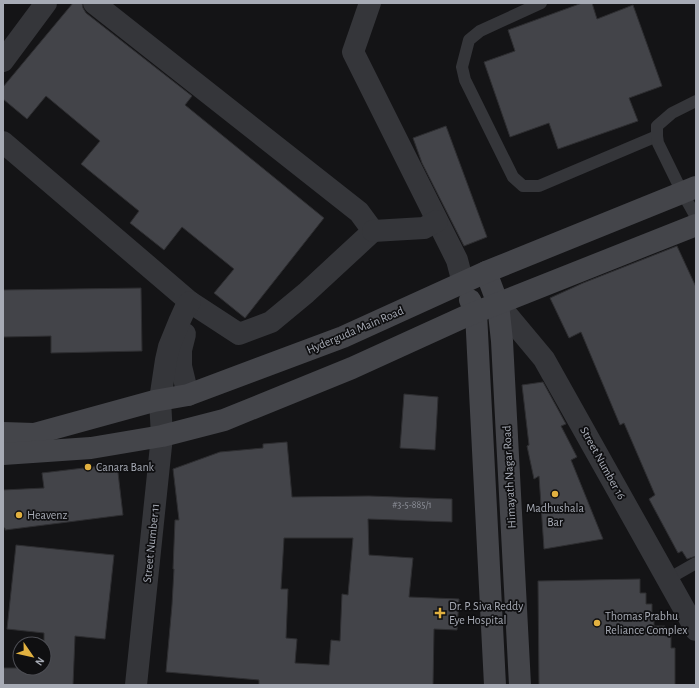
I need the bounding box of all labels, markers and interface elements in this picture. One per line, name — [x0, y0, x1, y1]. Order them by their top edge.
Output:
street label: Hyderguda Main Road — [305, 304, 406, 357]
street label: Himayath Nagar Road — [500, 425, 519, 529]
street label: Street Number 16 — [578, 425, 628, 502]
place label: Canara Bank — [96, 461, 155, 473]
marker: Canara Bank — [83, 462, 93, 472]
marker: Madhushala Bar — [550, 489, 560, 499]
house number: #3-5-885/1 — [392, 500, 432, 510]
place label: Madhushala Bar — [526, 502, 585, 528]
street label: Street Number 11 — [141, 503, 161, 583]
place label: Heavenz — [27, 509, 68, 521]
marker: Heavenz — [14, 510, 24, 520]
place label: Dr. P. Siva Reddy Eye Hospital — [449, 600, 523, 627]
marker: Dr. P. Siva Reddy Eye Hospital — [434, 607, 446, 619]
place label: Thomas Prabhu Reliance Complex — [605, 610, 688, 636]
marker: Thomas Prabhu Reliance Complex — [592, 618, 602, 628]
north arrow — [12, 636, 52, 676]
text: N — [33, 655, 47, 668]

